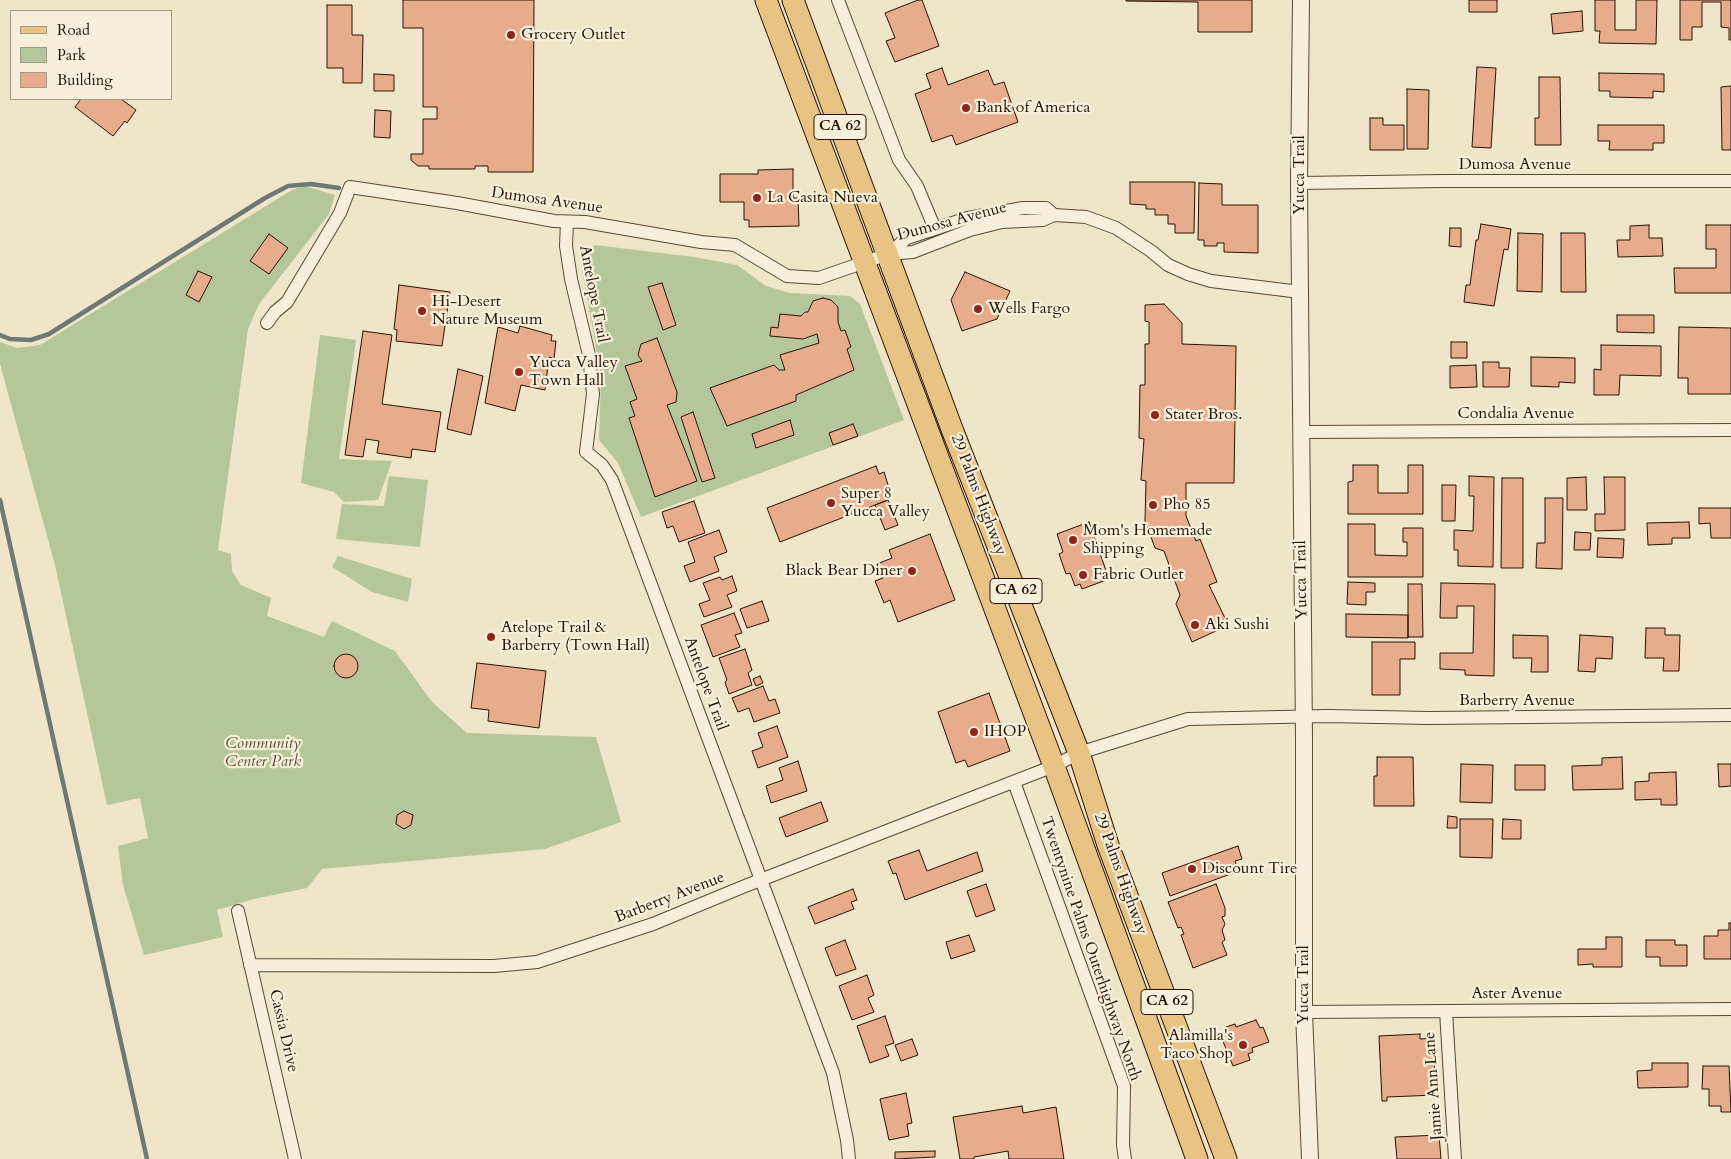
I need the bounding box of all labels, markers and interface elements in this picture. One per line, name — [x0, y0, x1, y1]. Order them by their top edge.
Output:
legend — [10, 10, 172, 100]
text: Road — [57, 20, 90, 40]
place label: Grocery Outlet — [521, 25, 625, 45]
marker: Grocery Outlet — [505, 29, 517, 41]
text: Park — [57, 45, 86, 65]
text: Building — [57, 70, 113, 90]
place label: Bank of America — [976, 98, 1090, 118]
marker: Bank of America — [960, 102, 972, 114]
road number: CA 62 — [814, 114, 866, 140]
street label: Yucca Trail — [1290, 135, 1310, 215]
street label: Dumosa Avenue — [1459, 155, 1571, 175]
street label: Dumosa Avenue — [490, 184, 604, 218]
place label: La Casita Nueva — [767, 188, 878, 208]
marker: La Casita Nueva — [751, 192, 763, 204]
street label: Dumosa Avenue — [895, 198, 1009, 246]
street label: Antelope Trail — [574, 244, 612, 344]
place label: Hi-Desert Nature Museum — [432, 292, 543, 330]
place label: Wells Fargo — [988, 299, 1070, 319]
marker: Wells Fargo — [972, 303, 984, 315]
marker: Hi-Desert Nature Museum — [416, 305, 428, 317]
place label: Yucca Valley Town Hall — [529, 353, 618, 391]
marker: Yucca Valley Town Hall — [513, 366, 525, 378]
street label: Condalia Avenue — [1457, 404, 1575, 424]
place label: Stater Bros. — [1165, 405, 1242, 425]
marker: Stater Bros. — [1149, 409, 1161, 421]
street label: 29 Palms Highway — [946, 432, 1010, 558]
place label: Super 8 Yucca Valley — [841, 484, 930, 522]
place label: Pho 85 — [1163, 495, 1211, 515]
marker: Super 8 Yucca Valley — [825, 497, 837, 509]
marker: Pho 85 — [1147, 499, 1159, 511]
place label: Mom's Homemade Shipping — [1083, 521, 1213, 559]
marker: Mom's Homemade Shipping — [1067, 534, 1079, 546]
street label: Yucca Trail — [1292, 540, 1312, 620]
place label: Black Bear Diner — [785, 561, 902, 581]
marker: Black Bear Diner — [906, 565, 918, 577]
place label: Fabric Outlet — [1093, 565, 1184, 585]
marker: Fabric Outlet — [1077, 569, 1089, 581]
road number: CA 62 — [990, 578, 1042, 604]
place label: Aki Sushi — [1205, 615, 1269, 635]
place label: Atelope Trail & Barberry (Town Hall) — [501, 618, 650, 656]
marker: Aki Sushi — [1189, 619, 1201, 631]
marker: Atelope Trail & Barberry (Town Hall) — [485, 631, 497, 643]
street label: Antelope Trail — [679, 634, 731, 734]
street label: Barberry Avenue — [1459, 691, 1575, 711]
place label: IHOP — [984, 722, 1026, 742]
marker: IHOP — [968, 726, 980, 738]
park label: Community Center Park — [225, 734, 301, 772]
street label: 29 Palms Highway — [1089, 811, 1151, 937]
street label: Twentynine Palms Outerhighway North — [1036, 814, 1144, 1084]
place label: Discount Tire — [1202, 859, 1297, 879]
marker: Discount Tire — [1186, 863, 1198, 875]
street label: Barberry Avenue — [613, 868, 727, 928]
street label: Yucca Trail — [1294, 945, 1314, 1025]
street label: Aster Avenue — [1471, 984, 1563, 1004]
street label: Cassia Drive — [264, 988, 302, 1074]
road number: CA 62 — [1141, 990, 1193, 1014]
place label: Alamilla's Taco Shop — [1160, 1026, 1233, 1064]
street label: Jamie Ann Lane — [1421, 1031, 1447, 1141]
marker: Alamilla's Taco Shop — [1237, 1039, 1249, 1051]

